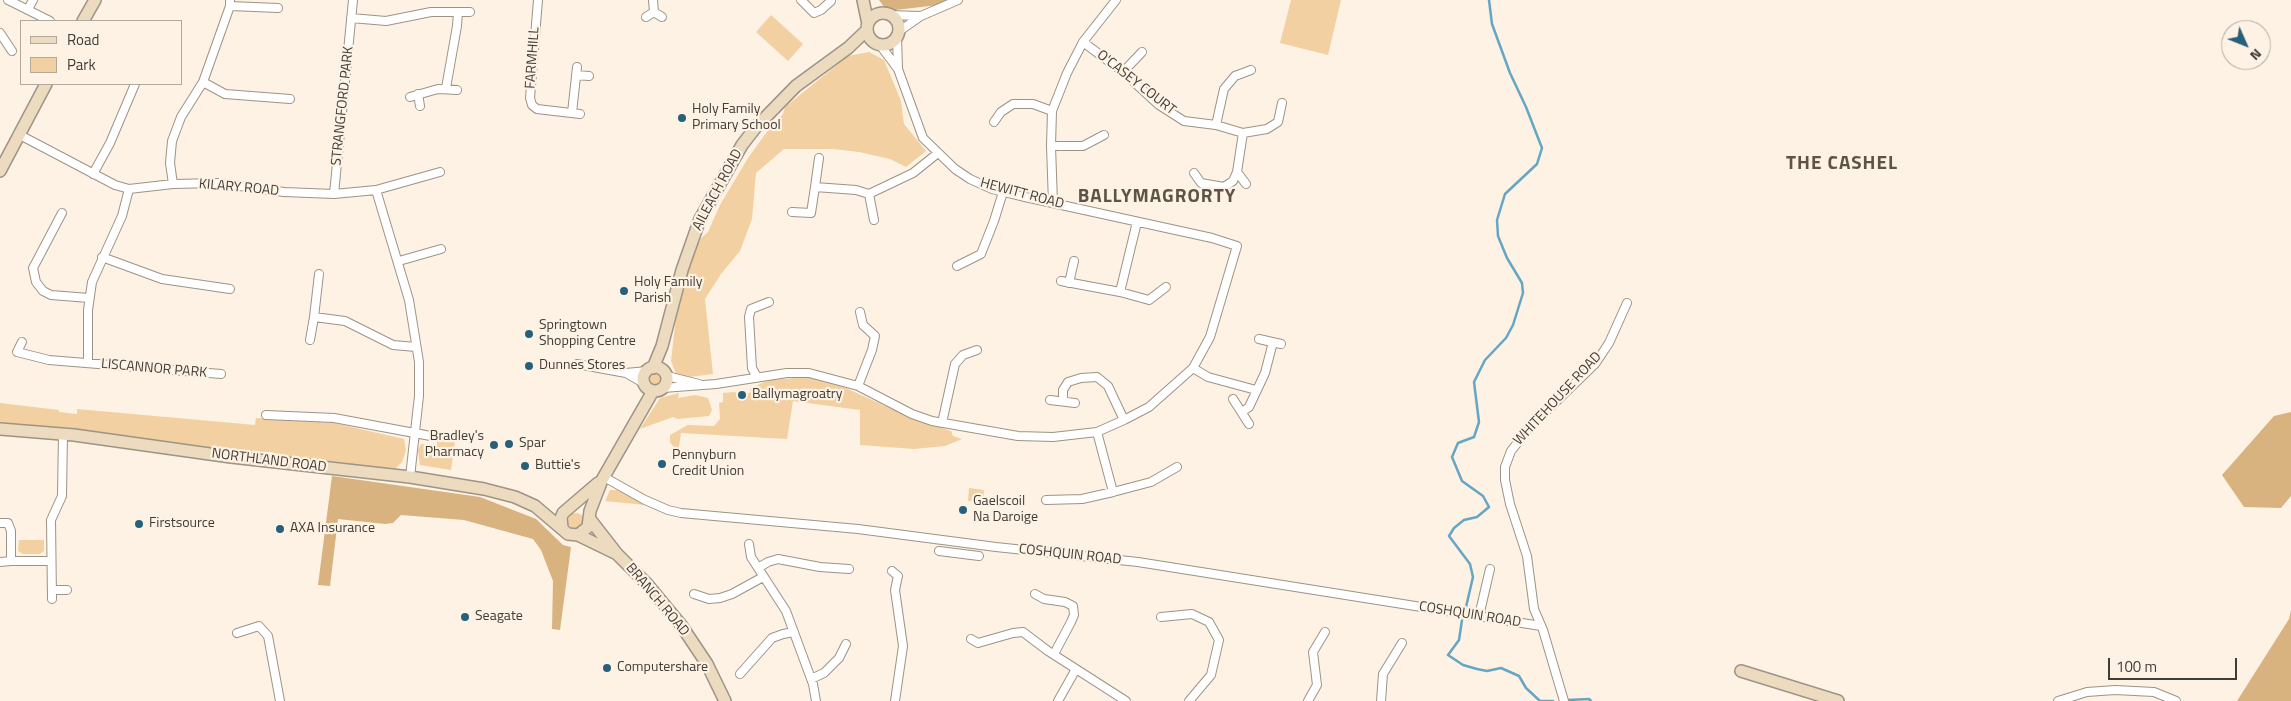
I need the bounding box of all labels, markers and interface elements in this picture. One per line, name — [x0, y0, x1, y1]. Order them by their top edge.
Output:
legend — [20, 20, 182, 85]
north arrow — [2221, 20, 2271, 70]
street label: FARMHILL — [522, 27, 544, 89]
text: Road — [67, 28, 99, 51]
text: N — [2246, 44, 2267, 66]
street label: STRANGFORD PARK — [328, 45, 358, 167]
street label: O'CASEY COURT — [1093, 47, 1179, 119]
text: Park — [67, 53, 96, 76]
place label: Holy Family Primary School — [692, 102, 781, 134]
marker: Holy Family Primary School — [676, 112, 688, 124]
street label: AILEACH ROAD — [690, 146, 746, 234]
district label: THE CASHEL — [1785, 153, 1899, 175]
street label: HEWITT ROAD — [978, 175, 1066, 213]
street label: KILARY ROAD — [198, 176, 280, 200]
district label: BALLYMAGRORTY — [1076, 186, 1238, 208]
place label: Holy Family Parish — [634, 275, 703, 308]
marker: Holy Family Parish — [618, 285, 630, 297]
place label: Springtown Shopping Centre — [539, 318, 636, 351]
marker: Springtown Shopping Centre — [523, 328, 535, 340]
street label: WHITEHOUSE ROAD — [1510, 349, 1606, 449]
street label: LISCANNOR PARK — [100, 356, 208, 382]
place label: Dunnes Stores — [539, 358, 625, 374]
marker: Dunnes Stores — [523, 360, 535, 372]
place label: Ballymagroatry — [752, 387, 842, 403]
marker: Ballymagroatry — [736, 389, 748, 401]
place label: Bradley's Pharmacy — [425, 429, 484, 462]
place label: Spar — [519, 436, 546, 452]
marker: Spar — [503, 438, 515, 450]
marker: Bradley's Pharmacy — [488, 439, 500, 451]
street label: NORTHLAND ROAD — [211, 446, 327, 476]
place label: Pennyburn Credit Union — [672, 448, 744, 481]
place label: Buttie's — [535, 458, 580, 474]
marker: Pennyburn Credit Union — [656, 458, 668, 470]
marker: Buttie's — [519, 460, 531, 472]
place label: Gaelscoil Na Daroige — [973, 494, 1038, 526]
marker: Gaelscoil Na Daroige — [957, 504, 969, 516]
place label: Firstsource — [149, 516, 215, 532]
marker: Firstsource — [133, 518, 145, 530]
place label: AXA Insurance — [290, 521, 375, 537]
marker: AXA Insurance — [274, 523, 286, 535]
street label: COSHQUIN ROAD — [1018, 541, 1122, 569]
street label: BRANCH ROAD — [622, 560, 692, 640]
street label: COSHQUIN ROAD — [1418, 599, 1522, 631]
place label: Seagate — [475, 609, 523, 625]
marker: Seagate — [459, 611, 471, 623]
scale bar — [2111, 648, 2240, 680]
text: 100 m — [2116, 655, 2157, 678]
place label: Computershare — [617, 660, 708, 676]
marker: Computershare — [601, 662, 613, 674]

